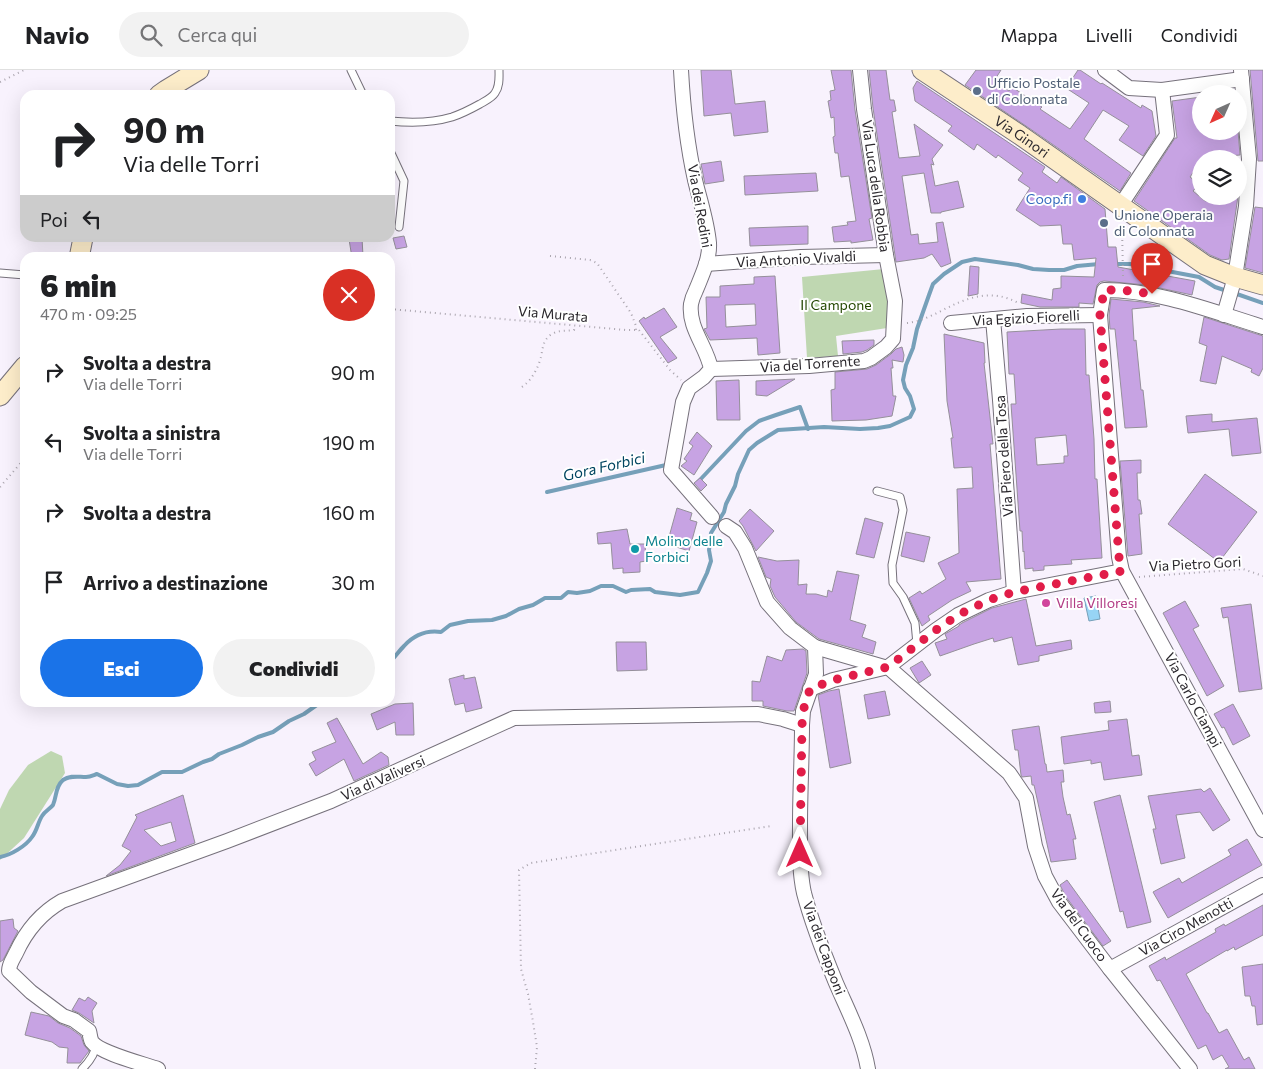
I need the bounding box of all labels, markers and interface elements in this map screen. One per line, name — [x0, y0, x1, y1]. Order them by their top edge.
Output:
search box — [119, 12, 469, 57]
text: Navio — [25, 20, 89, 49]
icon: search — [137, 21, 165, 49]
text: Cerca qui — [177, 23, 257, 46]
text: Mappa — [1000, 24, 1058, 46]
text: Livelli — [1086, 24, 1133, 46]
text: Condividi — [1161, 24, 1238, 46]
place label: Ufficio Postale di Colonnata — [987, 74, 1080, 107]
marker: Ufficio Postale di Colonnata — [971, 85, 983, 97]
north arrow — [1192, 85, 1248, 140]
map controls — [1192, 85, 1247, 205]
text: 90 m — [123, 107, 205, 150]
icon: right — [40, 110, 105, 175]
street label: Via Ginori — [991, 111, 1053, 161]
street label: Via Luca della Robbia — [859, 119, 894, 253]
text: Via delle Torri — [123, 150, 260, 177]
button: layers — [1192, 150, 1247, 205]
street label: Via dei Redini — [685, 163, 716, 249]
place label: Coop.fi — [1026, 190, 1072, 207]
marker: Coop.fi — [1076, 193, 1088, 205]
icon: left — [78, 205, 106, 233]
place label: Unione Operaia di Colonnata — [1114, 206, 1213, 239]
text: Poi — [40, 208, 68, 231]
marker: Unione Operaia di Colonnata — [1098, 217, 1110, 229]
pin — [1131, 243, 1173, 294]
street label: Via Antonio Vivaldi — [735, 247, 857, 270]
icon: arrive — [1138, 250, 1166, 278]
text: 6 min — [40, 266, 117, 303]
button: close — [323, 269, 375, 321]
park label: Il Campone — [800, 296, 872, 313]
street label: Via Murata — [517, 302, 589, 325]
text: 470 m · 09:25 — [40, 304, 137, 323]
street label: Via Egizio Fiorelli — [972, 306, 1080, 329]
text: Svolta a destra — [83, 351, 211, 374]
street label: Via del Torrente — [759, 352, 861, 375]
icon: right — [40, 358, 68, 386]
text: 90 m — [331, 361, 375, 384]
text: Via delle Torri — [83, 374, 182, 393]
street label: Via Piero della Tosa — [991, 395, 1016, 517]
text: Svolta a sinistra — [83, 421, 221, 444]
icon: left — [40, 428, 68, 456]
text: 190 m — [323, 431, 375, 454]
text: Via delle Torri — [83, 444, 182, 463]
water label: Gora Forbici — [561, 448, 648, 484]
icon: right — [40, 498, 68, 526]
text: Svolta a destra — [83, 501, 211, 524]
text: 160 m — [323, 501, 375, 524]
place label: Molino delle Forbici — [645, 532, 723, 565]
marker: Molino delle Forbici — [629, 543, 641, 555]
street label: Via Pietro Gori — [1148, 553, 1242, 574]
icon: arrive — [40, 568, 68, 596]
text: Arrivo a destinazione — [83, 571, 268, 594]
text: 30 m — [332, 571, 375, 594]
place label: Villa Villoresi — [1056, 594, 1138, 611]
marker: Villa Villoresi — [1040, 597, 1052, 609]
button: Esci — [40, 639, 203, 697]
button: Condividi — [213, 639, 375, 697]
street label: Via Carlo Ciampi — [1161, 649, 1226, 750]
street label: Via di Valiversi — [338, 751, 428, 804]
position arrow — [773, 826, 825, 878]
street label: Via del Cuoco — [1047, 885, 1112, 964]
street label: Via Ciro Menotti — [1136, 894, 1236, 959]
street label: Via dei Capponi — [800, 899, 849, 997]

